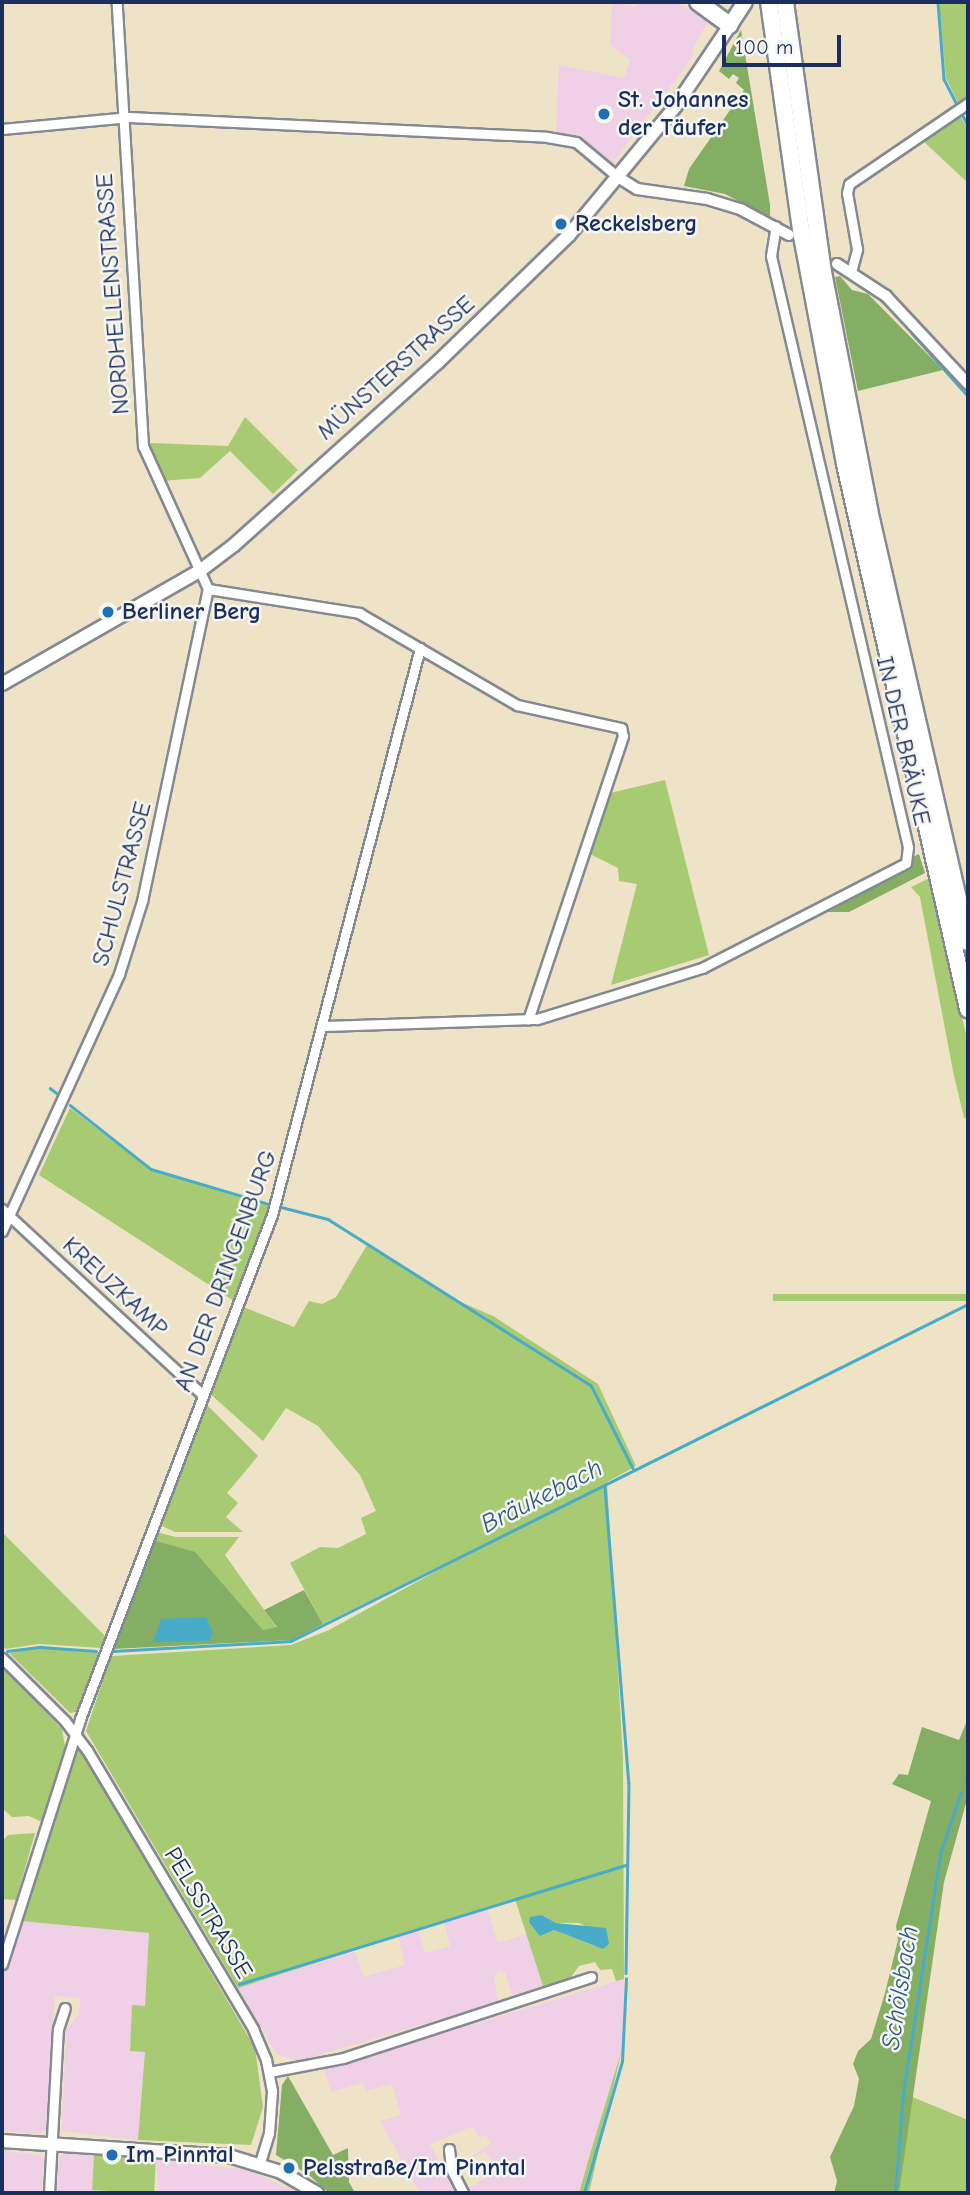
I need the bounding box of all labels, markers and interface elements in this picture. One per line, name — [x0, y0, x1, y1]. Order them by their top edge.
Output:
scale bar — [725, 21, 844, 65]
text: 100 m — [735, 35, 793, 59]
place label: St. Johannes der Täufer — [618, 86, 748, 142]
marker: St. Johannes der Täufer — [596, 106, 612, 122]
street label: NORDHELLENSTRASSE — [90, 172, 136, 416]
place label: Reckelsberg — [575, 210, 698, 238]
marker: Reckelsberg — [553, 216, 569, 232]
street label: MÜNSTERSTRASSE — [311, 290, 481, 446]
place label: Berliner Berg — [122, 598, 261, 626]
marker: Berliner Berg — [100, 604, 116, 620]
street label: IN DER BRÄUKE — [870, 654, 936, 828]
street label: SCHULSTRASSE — [86, 799, 158, 969]
street label: AN DER DRINGENBURG — [169, 1146, 283, 1396]
street label: KREUZKAMP — [56, 1231, 174, 1343]
water label: Bräukebach — [476, 1453, 608, 1541]
street label: PELSSTRASSE — [158, 1842, 258, 1984]
water label: Schölsbach — [876, 1924, 926, 2052]
place label: Im Pinntal — [126, 2141, 234, 2169]
marker: Im Pinntal — [104, 2147, 120, 2163]
place label: Pelsstraße/Im Pinntal — [303, 2154, 526, 2182]
marker: Pelsstraße/Im Pinntal — [281, 2160, 297, 2176]

